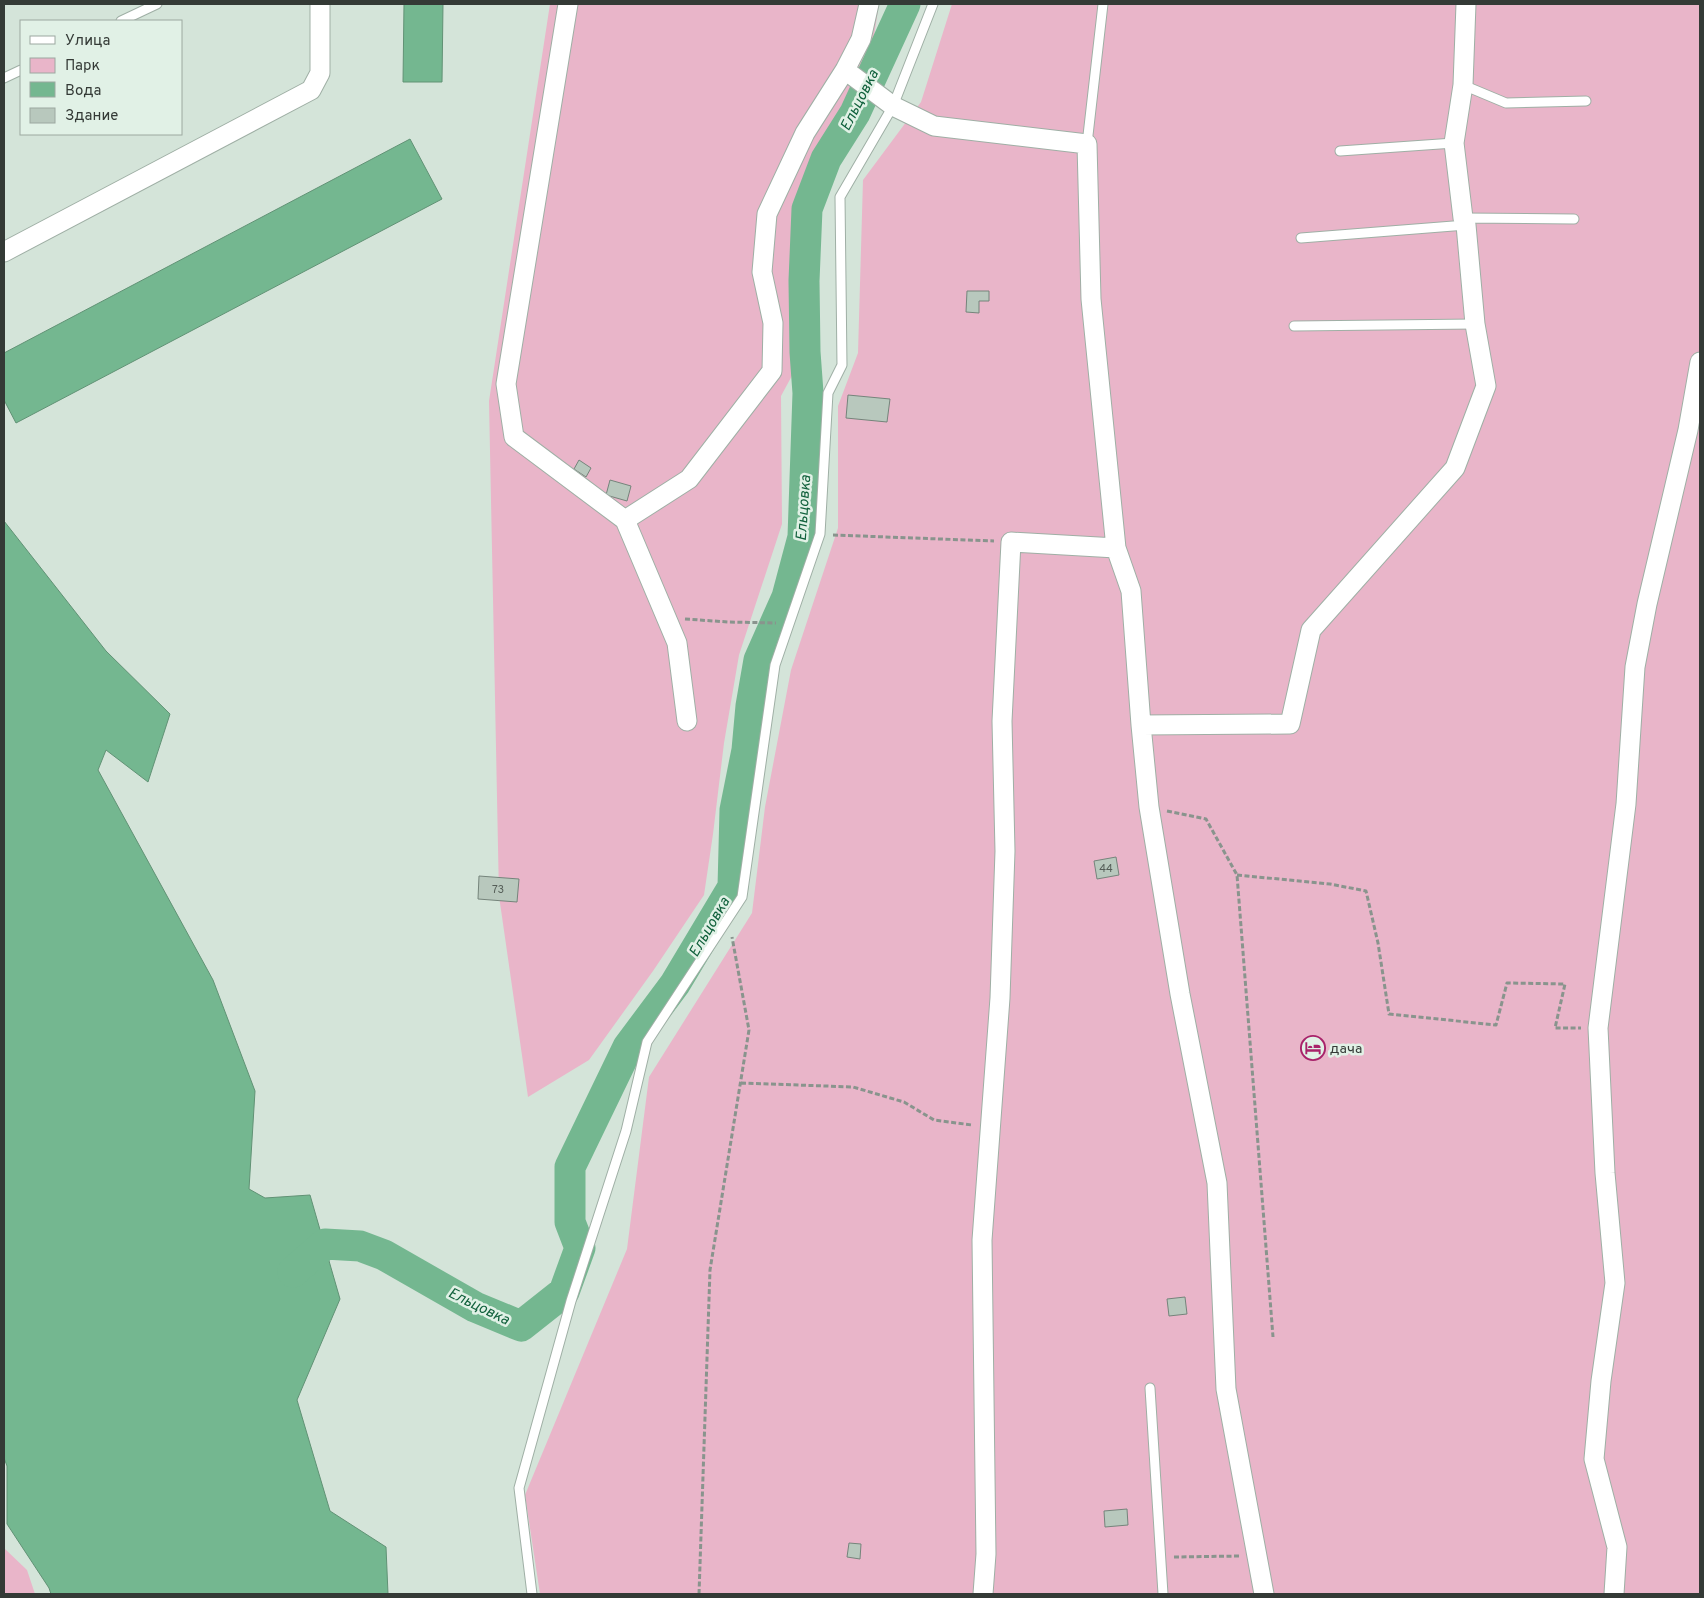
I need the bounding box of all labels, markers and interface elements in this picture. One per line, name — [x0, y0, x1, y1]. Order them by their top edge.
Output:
legend — [20, 20, 182, 135]
text: Улица — [65, 32, 110, 51]
text: Парк — [65, 57, 100, 76]
water label: Ельцовка — [837, 67, 884, 134]
text: Вода — [65, 82, 101, 101]
text: Здание — [65, 107, 118, 126]
water label: Ельцовка — [793, 474, 816, 542]
house number: 44 — [1099, 862, 1113, 876]
house number: 73 — [492, 883, 504, 897]
water label: Ельцовка — [686, 894, 735, 961]
hotel icon: дача — [1300, 1035, 1326, 1061]
place label: дача — [1330, 1041, 1362, 1058]
water label: Ельцовка — [445, 1284, 512, 1330]

